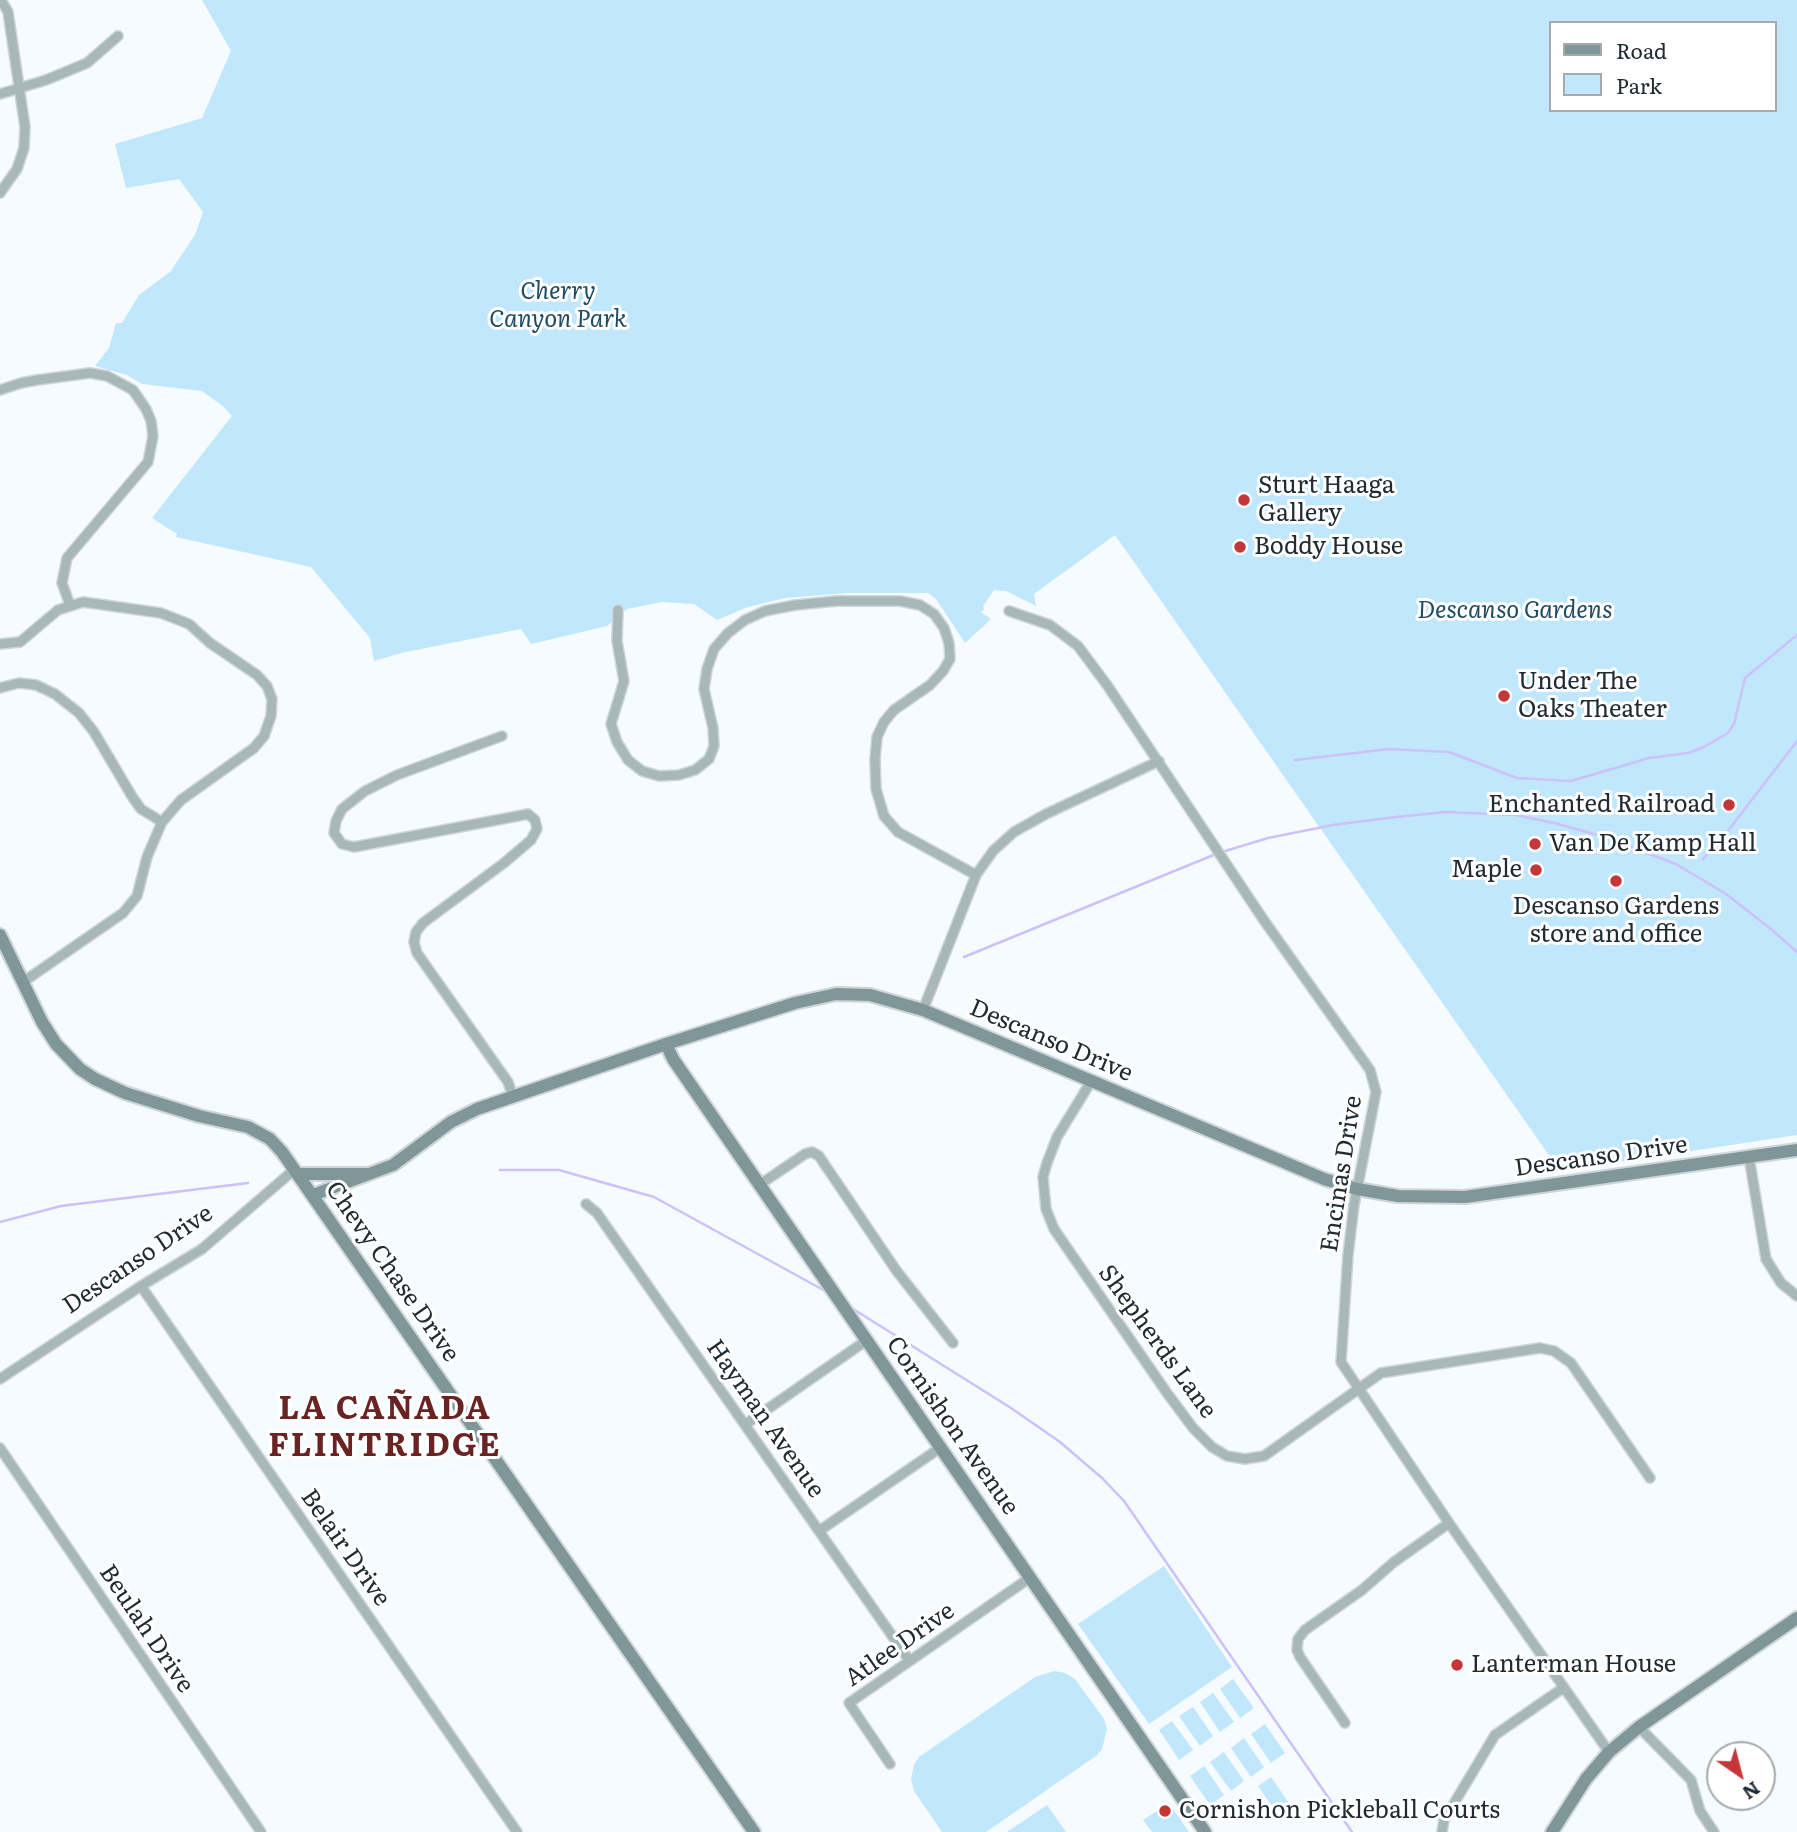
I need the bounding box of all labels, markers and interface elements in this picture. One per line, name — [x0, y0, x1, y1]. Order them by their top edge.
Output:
legend — [1548, 21, 1776, 112]
text: Road — [1616, 34, 1667, 65]
text: Park — [1616, 69, 1662, 100]
park label: Cherry Canyon Park — [489, 278, 627, 334]
place label: Sturt Haaga Gallery — [1258, 472, 1395, 528]
marker: Sturt Haaga Gallery — [1236, 492, 1252, 508]
place label: Boddy House — [1254, 533, 1403, 561]
marker: Boddy House — [1232, 539, 1248, 555]
park label: Descanso Gardens — [1417, 597, 1613, 625]
place label: Under The Oaks Theater — [1518, 668, 1667, 724]
marker: Under The Oaks Theater — [1496, 688, 1512, 704]
place label: Enchanted Railroad — [1488, 791, 1715, 819]
marker: Enchanted Railroad — [1721, 797, 1737, 813]
place label: Van De Kamp Hall — [1549, 830, 1756, 858]
marker: Van De Kamp Hall — [1527, 836, 1543, 852]
place label: Maple — [1451, 856, 1522, 884]
marker: Maple — [1528, 862, 1544, 878]
marker: Descanso Gardens store and office — [1608, 873, 1624, 889]
place label: Descanso Gardens store and office — [1513, 893, 1719, 949]
street label: Descanso Drive — [965, 994, 1137, 1088]
street label: Encinas Drive — [1315, 1094, 1369, 1254]
street label: Descanso Drive — [1513, 1131, 1689, 1183]
street label: Chevy Chase Drive — [319, 1176, 465, 1368]
street label: Descanso Drive — [58, 1199, 218, 1321]
street label: Shepherds Lane — [1092, 1260, 1222, 1424]
street label: Cornishon Avenue — [880, 1331, 1024, 1521]
street label: Hayman Avenue — [700, 1334, 830, 1504]
district label: LA CAÑADA FLINTRIDGE — [270, 1391, 500, 1466]
street label: Belair Drive — [294, 1484, 396, 1612]
street label: Beulah Drive — [93, 1560, 199, 1698]
street label: Atlee Drive — [840, 1597, 960, 1693]
place label: Lanterman House — [1471, 1651, 1676, 1679]
marker: Lanterman House — [1449, 1657, 1465, 1673]
north arrow — [1706, 1741, 1776, 1811]
text: N — [1737, 1776, 1766, 1808]
place label: Cornishon Pickleball Courts — [1179, 1797, 1500, 1825]
marker: Cornishon Pickleball Courts — [1157, 1803, 1173, 1819]

